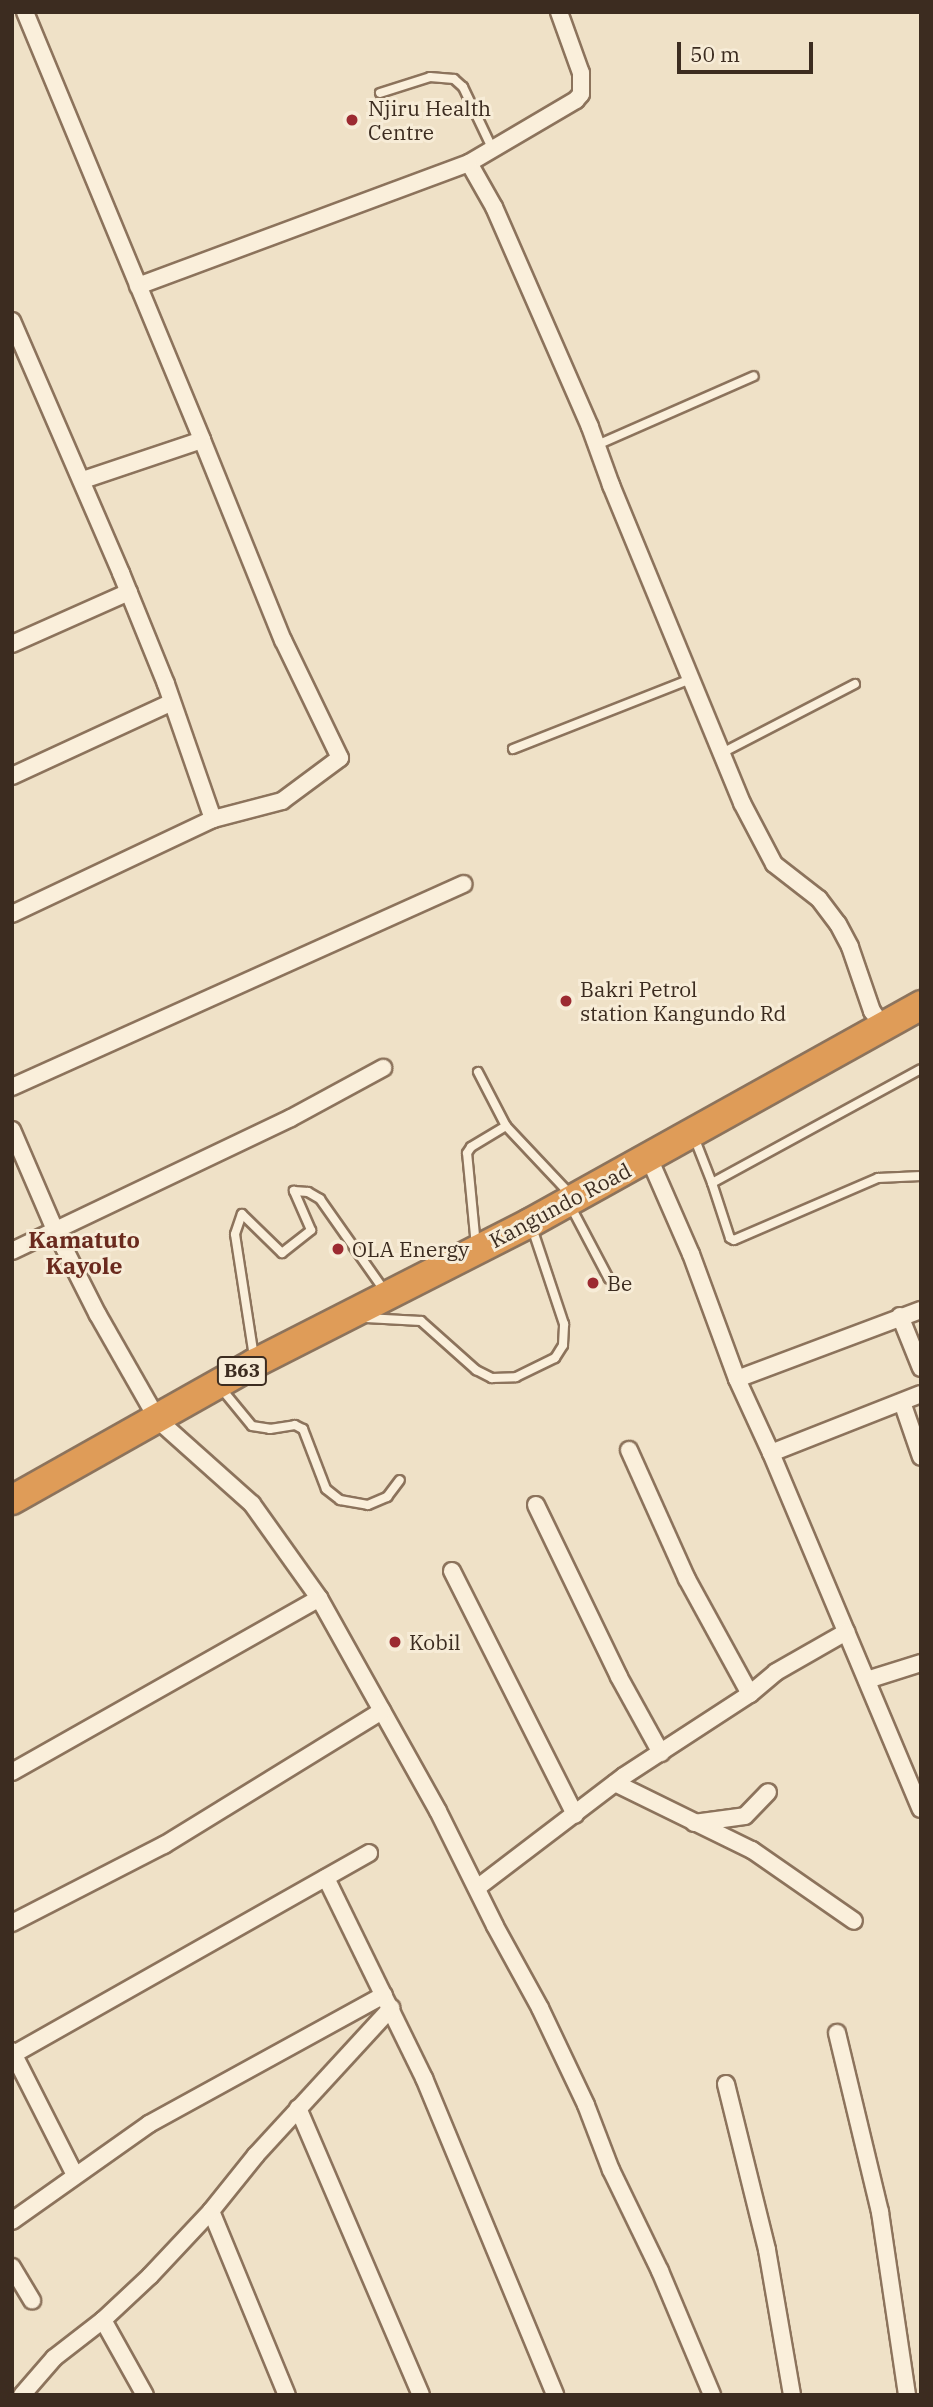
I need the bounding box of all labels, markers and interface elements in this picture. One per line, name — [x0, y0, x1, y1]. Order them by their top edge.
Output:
scale bar — [681, 28, 818, 72]
text: 50 m — [690, 40, 740, 68]
place label: Njiru Health Centre — [368, 95, 491, 145]
marker: Njiru Health Centre — [342, 110, 362, 130]
place label: Bakri Petrol station Kangundo Rd — [580, 976, 786, 1026]
marker: Bakri Petrol station Kangundo Rd — [558, 993, 574, 1009]
street label: Kangundo Road — [485, 1157, 635, 1253]
district label: Kamatuto Kayole — [28, 1225, 140, 1279]
place label: OLA Energy — [352, 1236, 469, 1262]
marker: OLA Energy — [330, 1241, 346, 1257]
place label: Be — [607, 1270, 632, 1296]
marker: Be — [585, 1275, 601, 1291]
road number: B63 — [216, 1356, 268, 1386]
place label: Kobil — [409, 1629, 461, 1655]
marker: Kobil — [387, 1634, 403, 1650]

